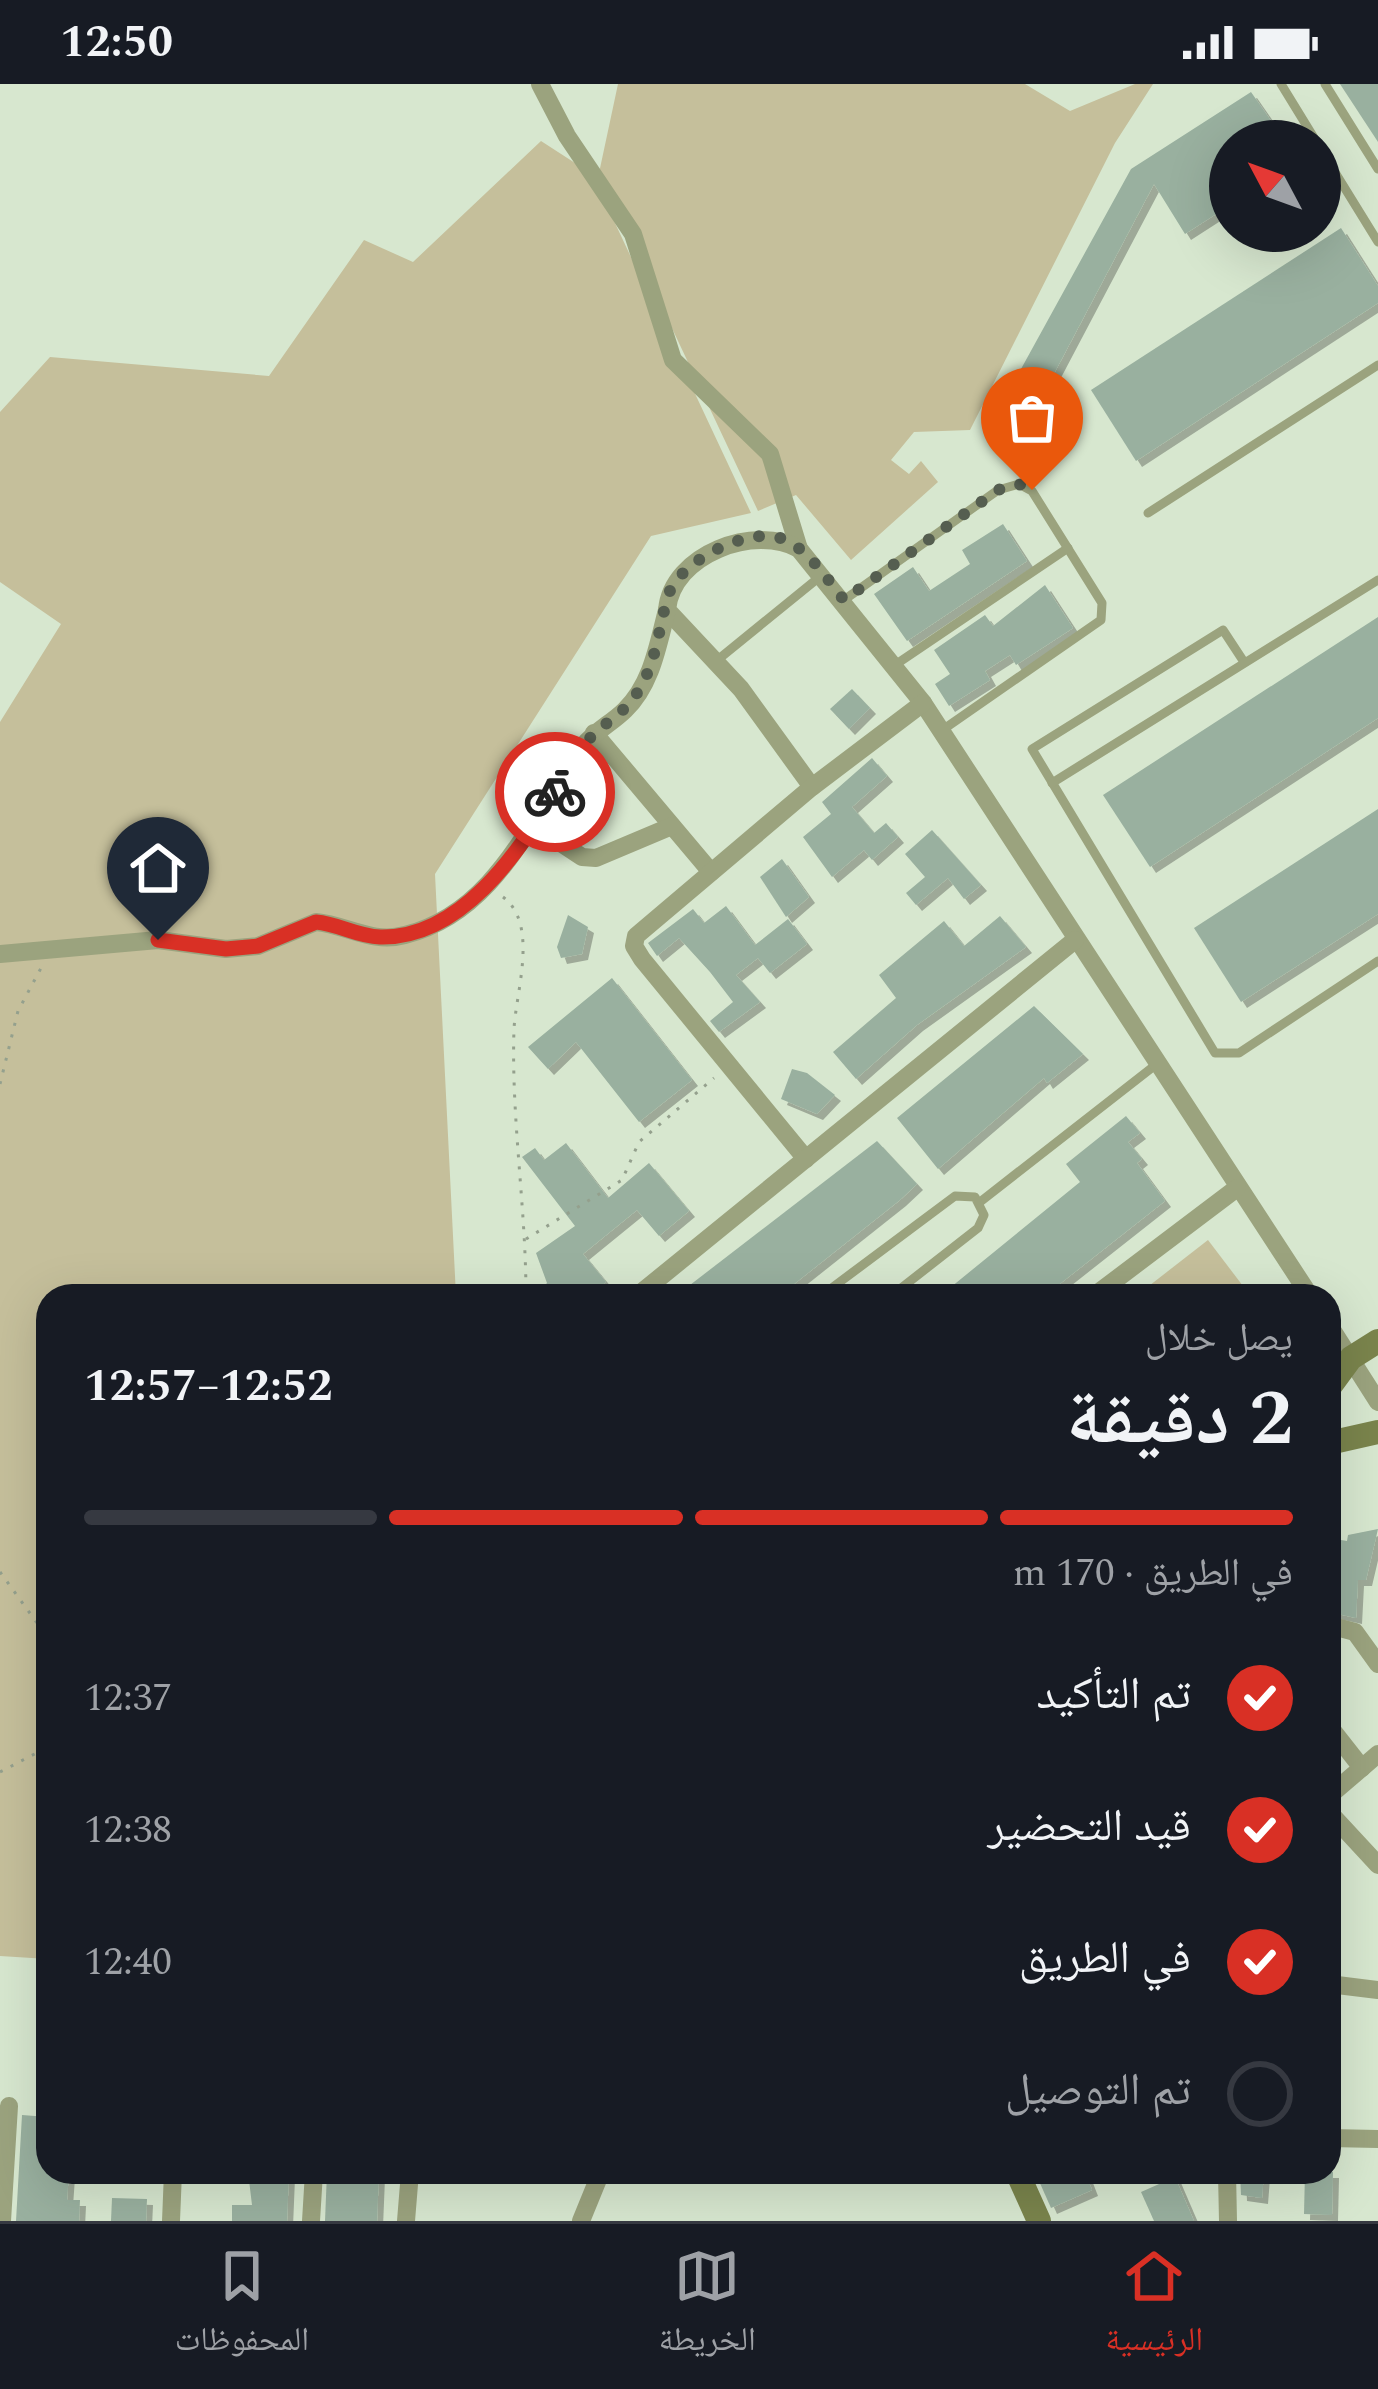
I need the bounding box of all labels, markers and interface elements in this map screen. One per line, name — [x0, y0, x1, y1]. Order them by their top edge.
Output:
text: 12:50 — [60, 8, 173, 77]
north arrow — [1209, 120, 1341, 252]
map controls — [1209, 120, 1341, 252]
pin — [981, 367, 1083, 490]
icon: bag — [999, 385, 1065, 451]
courier — [495, 732, 615, 852]
icon: bike — [522, 759, 588, 825]
pin — [107, 817, 209, 940]
icon: home — [125, 835, 191, 901]
text: يصل خلال — [1145, 1309, 1293, 1368]
text: 12:52–12:57 — [84, 1352, 333, 1421]
text: 2 دقيقة — [1066, 1360, 1293, 1479]
text: في الطريق · 170 m — [1013, 1544, 1293, 1603]
text: تم التأكيد — [1037, 1660, 1191, 1729]
icon: check — [1227, 1665, 1293, 1731]
text: 12:37 — [84, 1669, 172, 1728]
text: قيد التحضير — [988, 1792, 1191, 1861]
icon: check — [1227, 1797, 1293, 1863]
text: 12:38 — [84, 1801, 172, 1860]
text: في الطريق — [1019, 1924, 1191, 1993]
icon: check — [1227, 1929, 1293, 1995]
text: 12:40 — [84, 1933, 172, 1992]
text: تم التوصيل — [1005, 2056, 1191, 2125]
tab: المحفوظات — [175, 2243, 309, 2371]
tab: الخريطة — [659, 2243, 756, 2371]
tab: الرئيسية — [1105, 2243, 1203, 2371]

